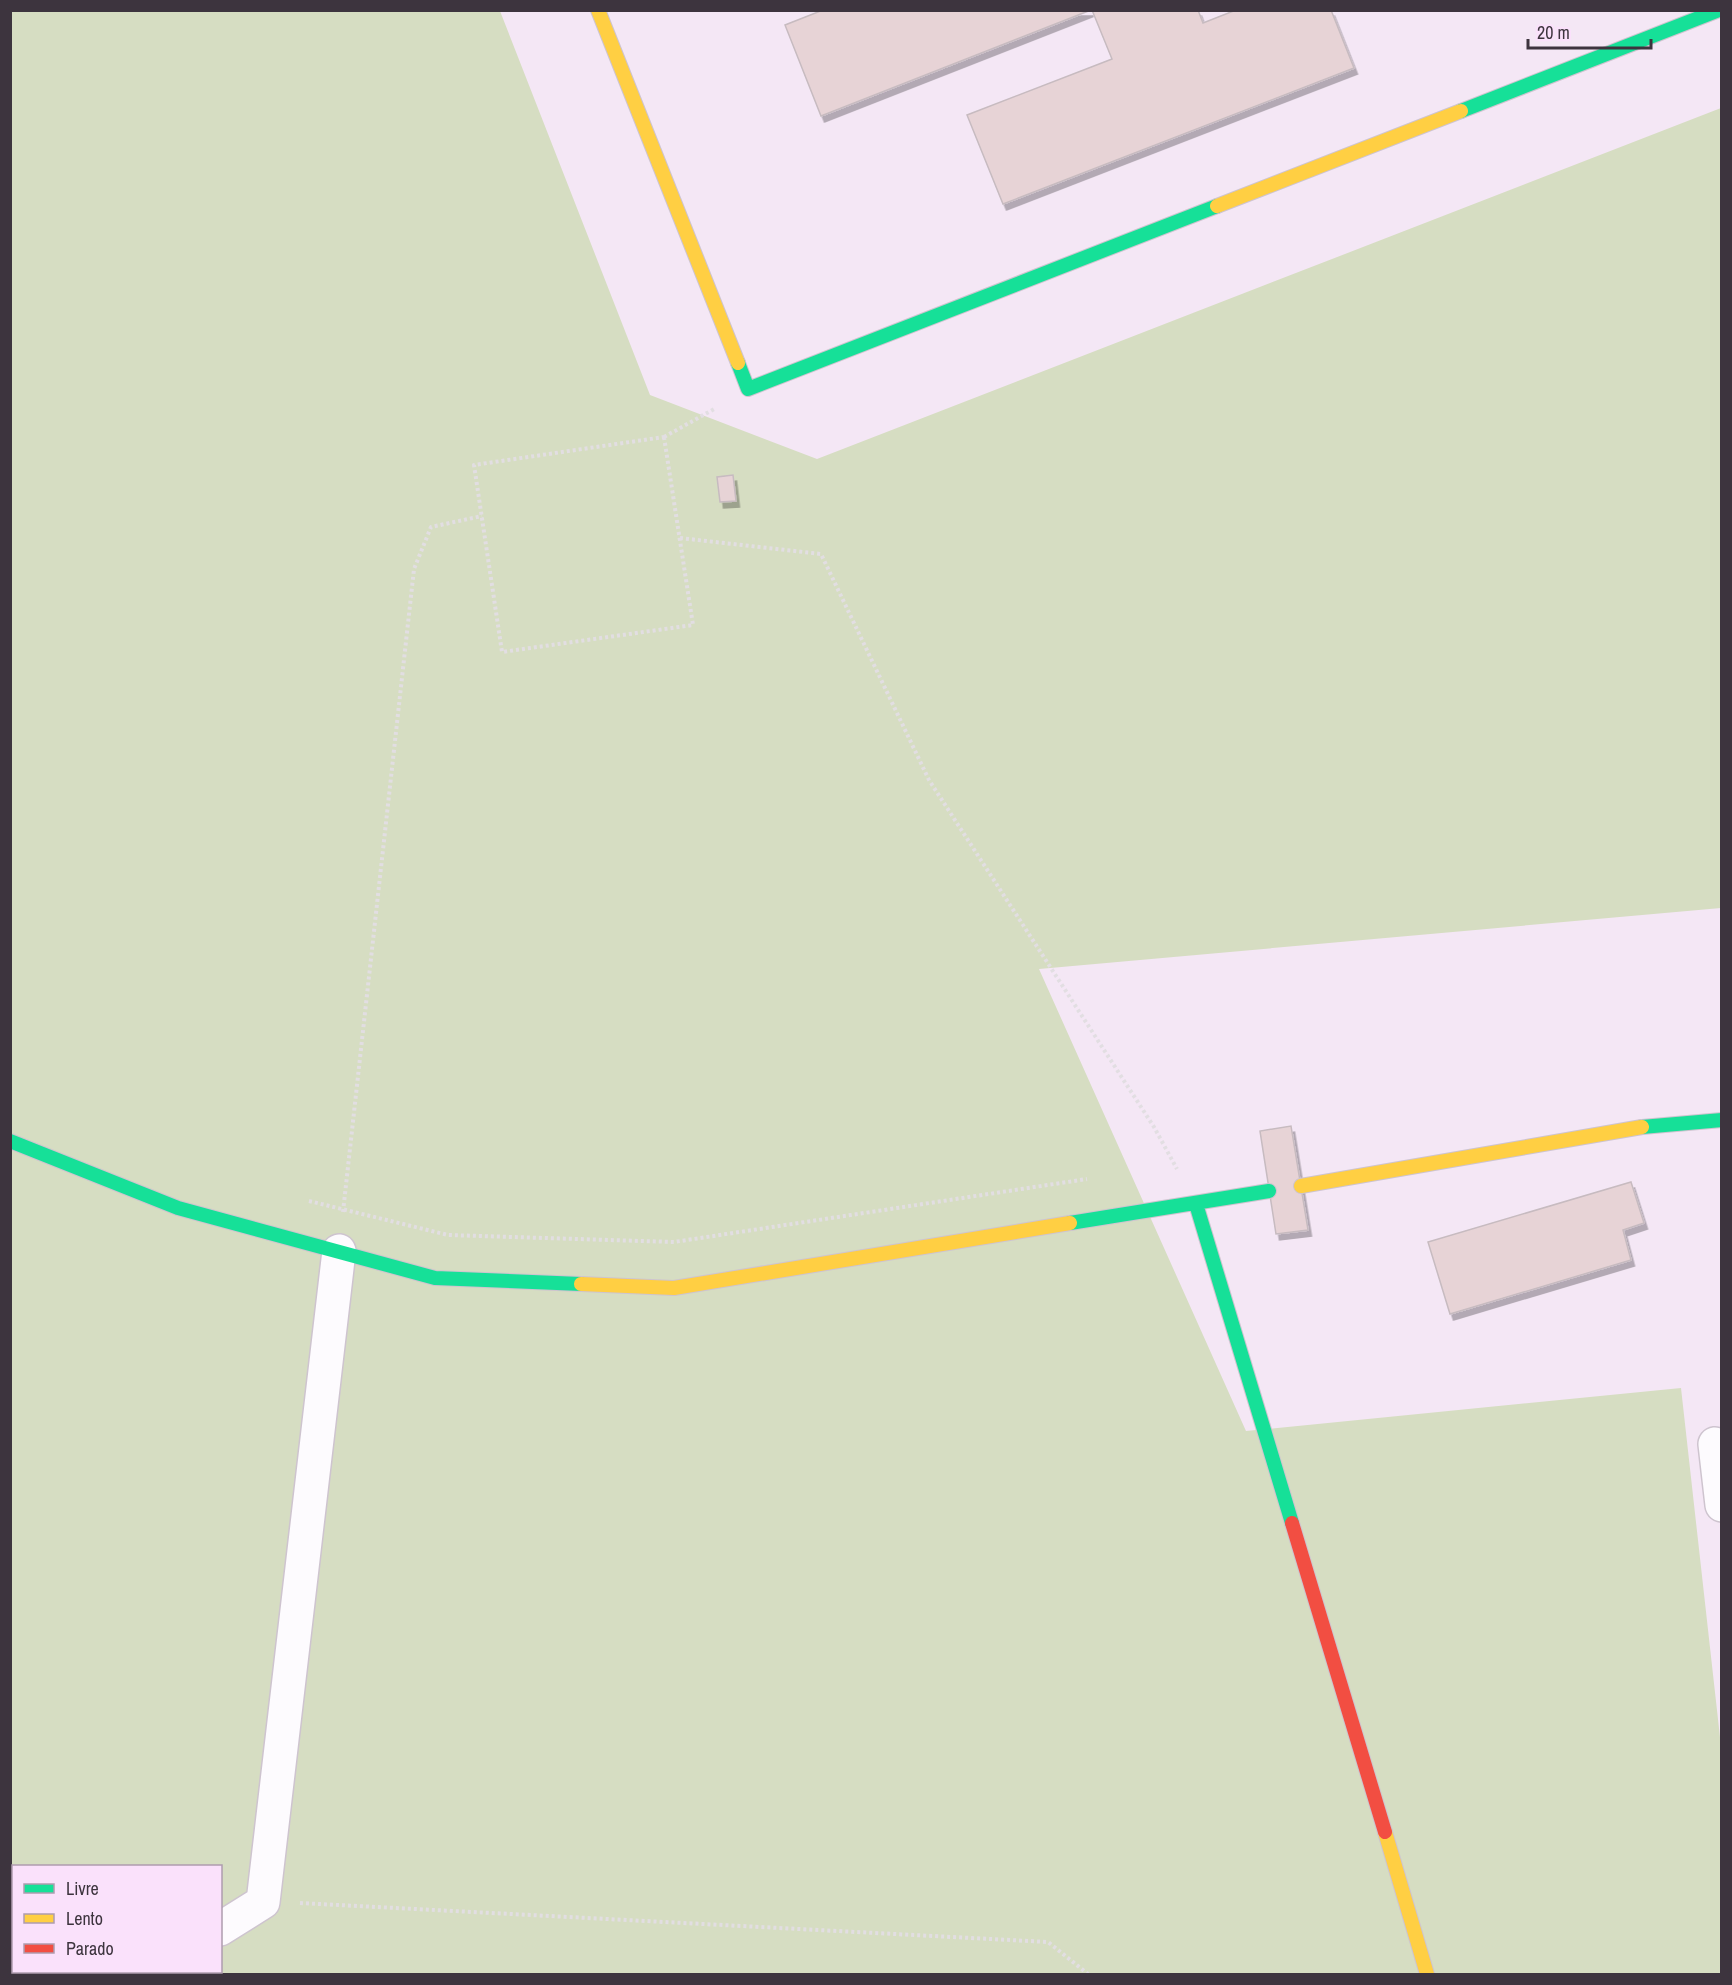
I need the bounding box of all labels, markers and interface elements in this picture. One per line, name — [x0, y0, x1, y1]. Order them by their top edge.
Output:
scale bar — [1528, 12, 1651, 50]
text: 20 m — [1537, 20, 1570, 45]
legend — [12, 1865, 222, 1973]
text: Livre — [66, 1876, 99, 1901]
text: Lento — [66, 1906, 103, 1931]
text: Parado — [66, 1936, 114, 1961]

